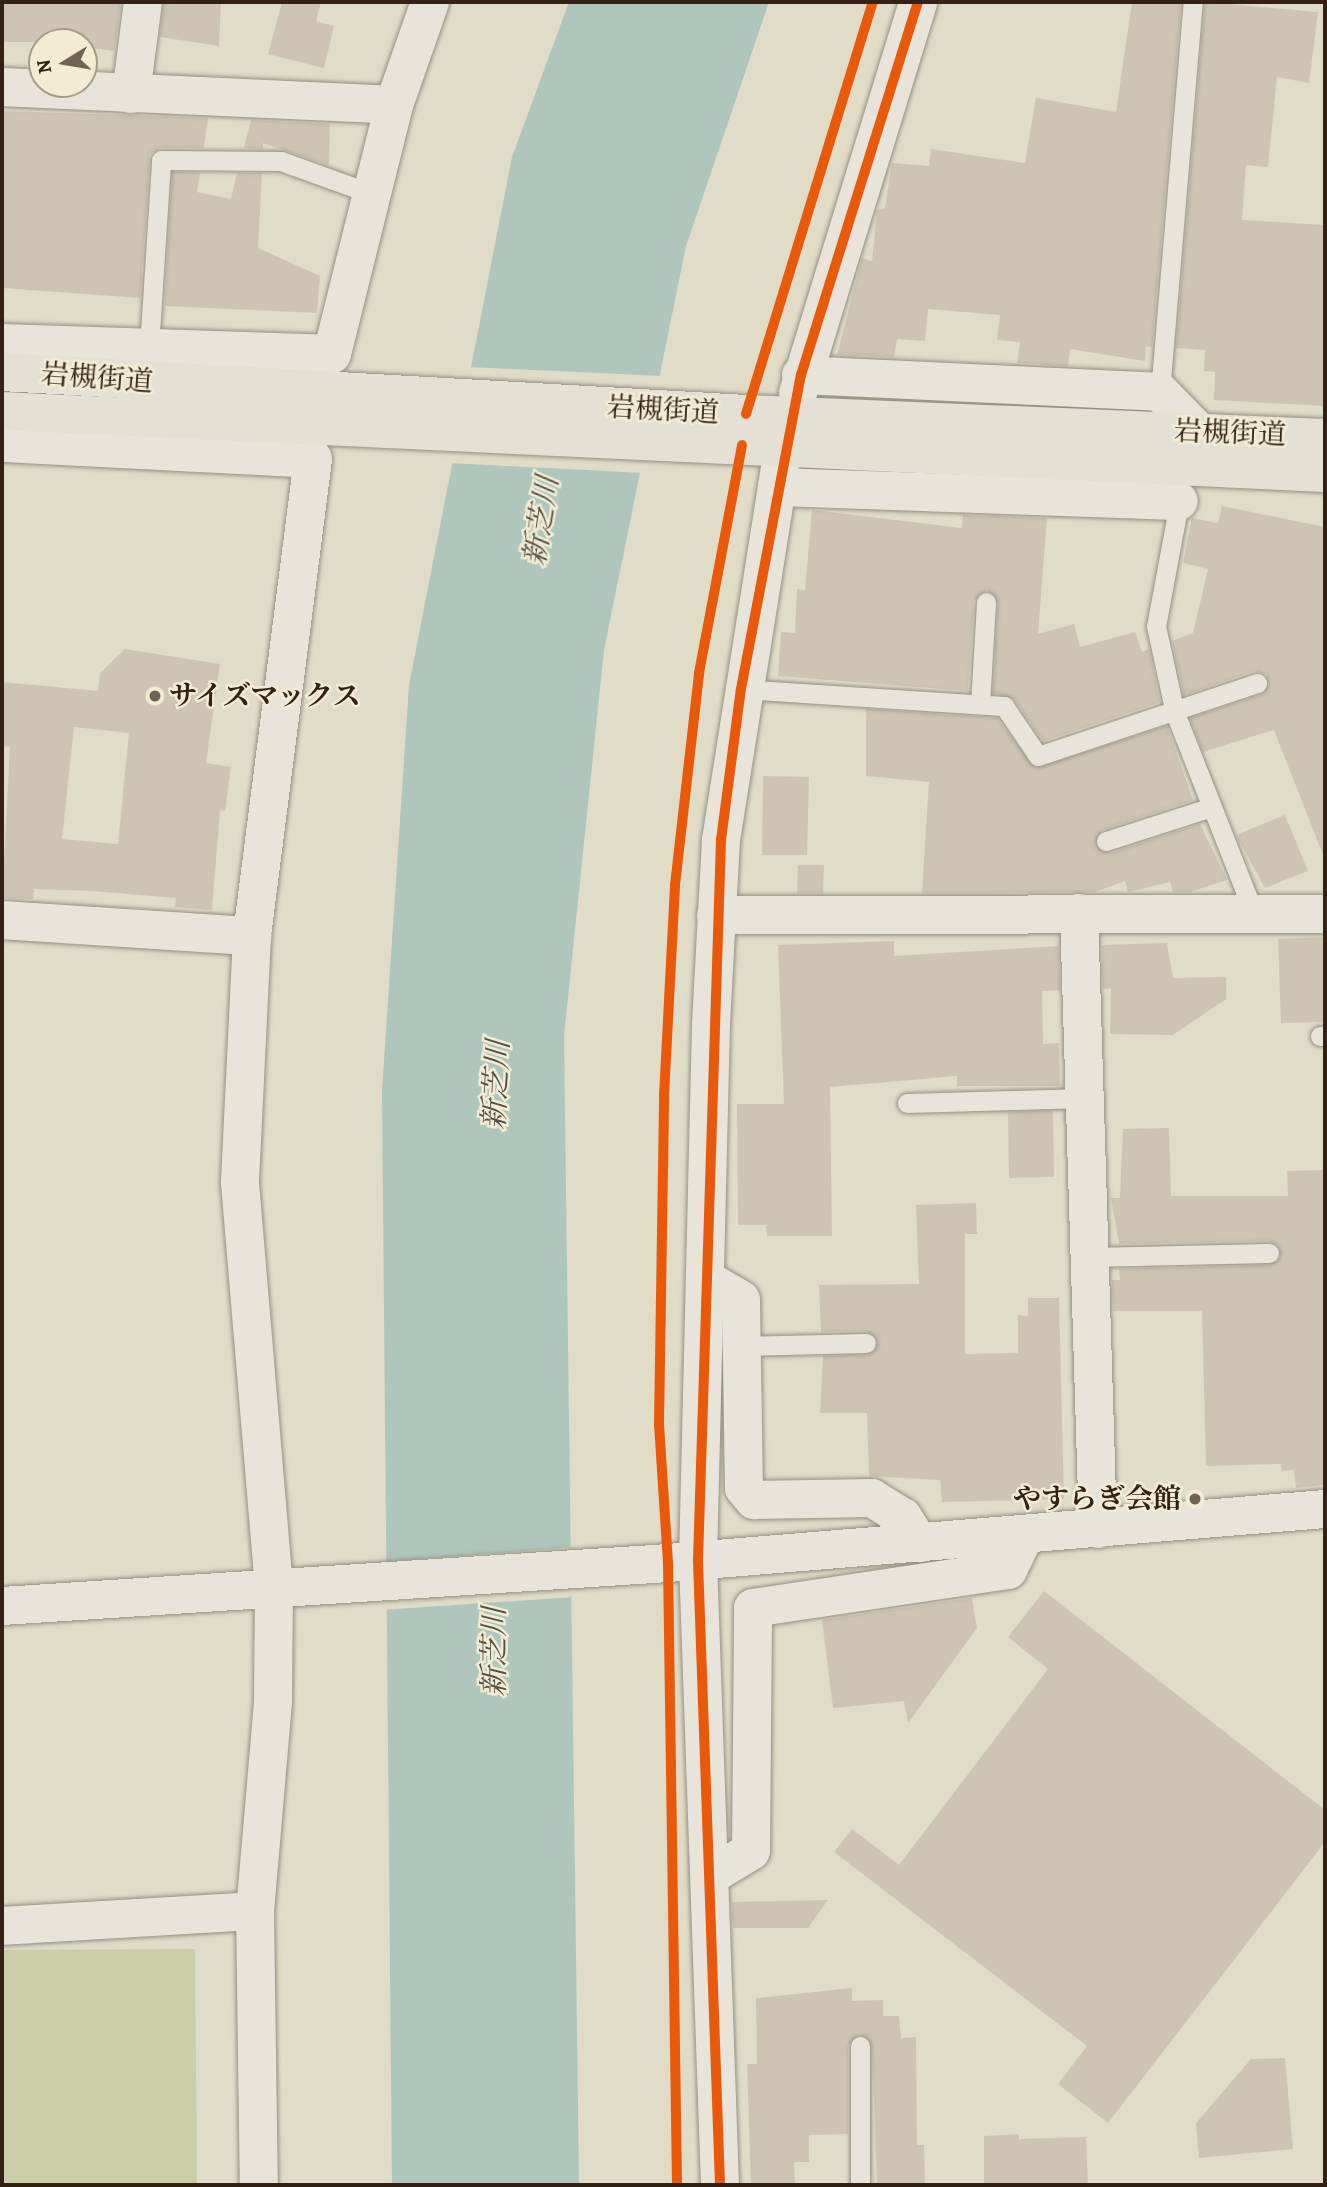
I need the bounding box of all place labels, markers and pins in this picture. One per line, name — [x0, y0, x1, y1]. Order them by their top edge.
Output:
place label: サイズマックス — [169, 679, 365, 713]
marker: サイズマックス — [147, 688, 163, 704]
place label: やすらぎ会館 — [1013, 1482, 1181, 1516]
marker: やすらぎ会館 — [1187, 1491, 1203, 1507]

